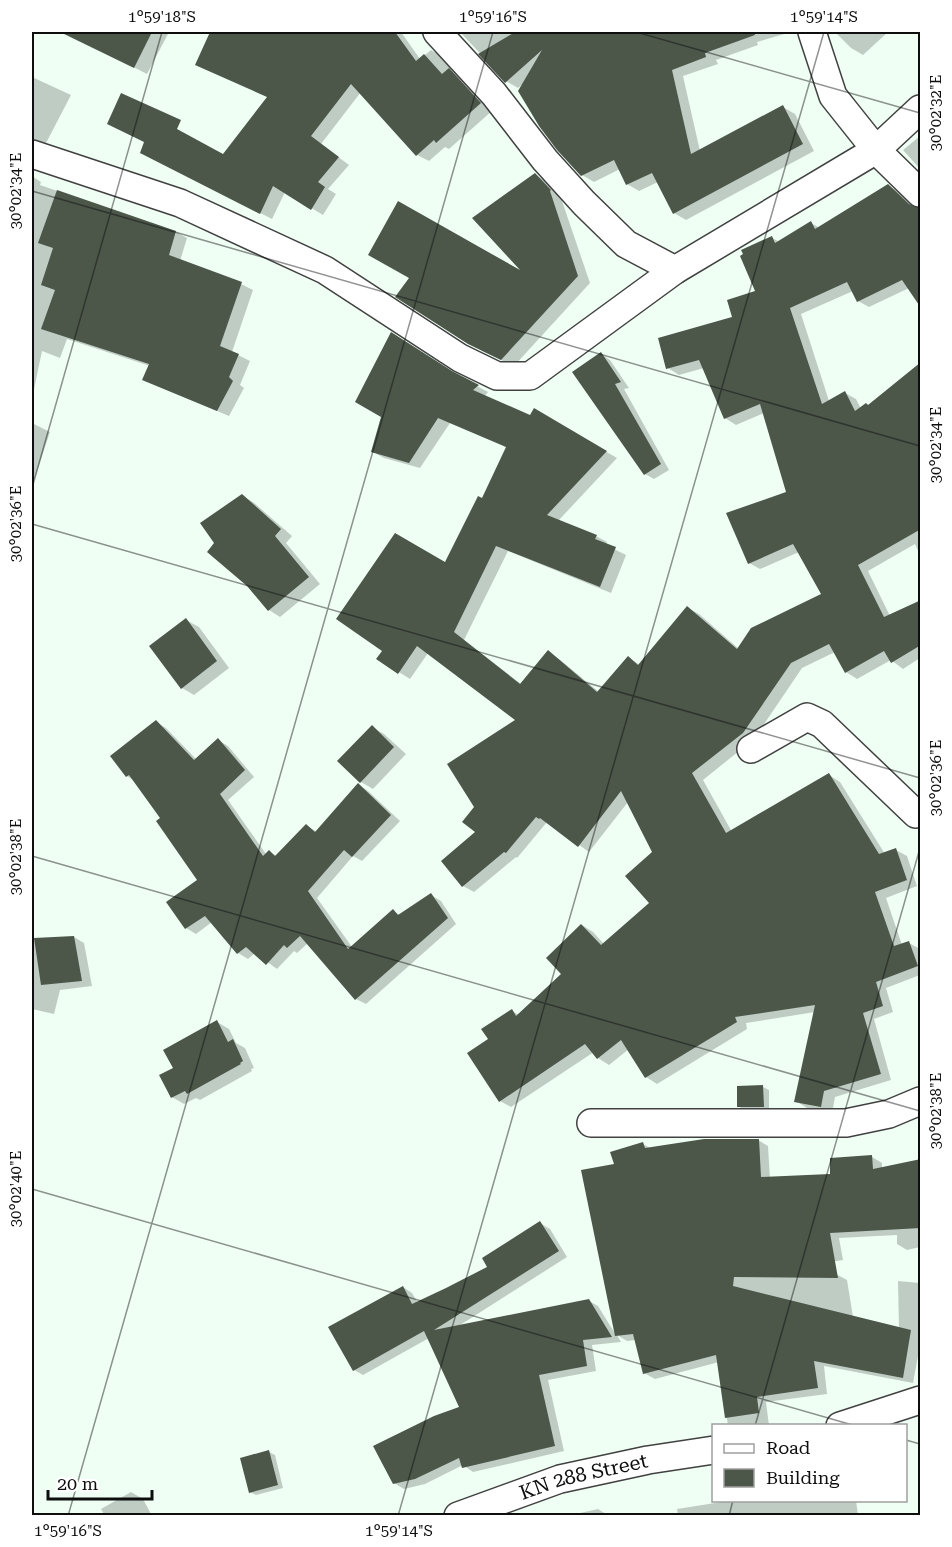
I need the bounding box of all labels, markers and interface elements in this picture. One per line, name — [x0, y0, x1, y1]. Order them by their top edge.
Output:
text: 1°59'18"S — [128, 8, 196, 26]
text: 1°59'16"S — [459, 8, 527, 26]
text: 1°59'14"S — [790, 8, 858, 26]
text: 30°02'32"E — [927, 75, 945, 151]
text: 30°02'34"E — [7, 153, 25, 229]
text: 30°02'34"E — [927, 407, 945, 483]
text: 30°02'36"E — [7, 486, 25, 562]
text: 30°02'36"E — [927, 740, 945, 816]
text: 30°02'38"E — [7, 819, 25, 895]
text: 30°02'38"E — [927, 1073, 945, 1149]
text: 30°02'40"E — [7, 1151, 25, 1227]
legend — [712, 1424, 907, 1502]
text: Road — [766, 1437, 811, 1458]
street label: KN 288 Street — [516, 1448, 650, 1505]
scale bar — [48, 1463, 152, 1501]
text: Building — [766, 1467, 840, 1488]
text: 20 m — [57, 1473, 98, 1494]
text: 1°59'16"S — [34, 1522, 102, 1540]
text: 1°59'14"S — [365, 1522, 433, 1540]

